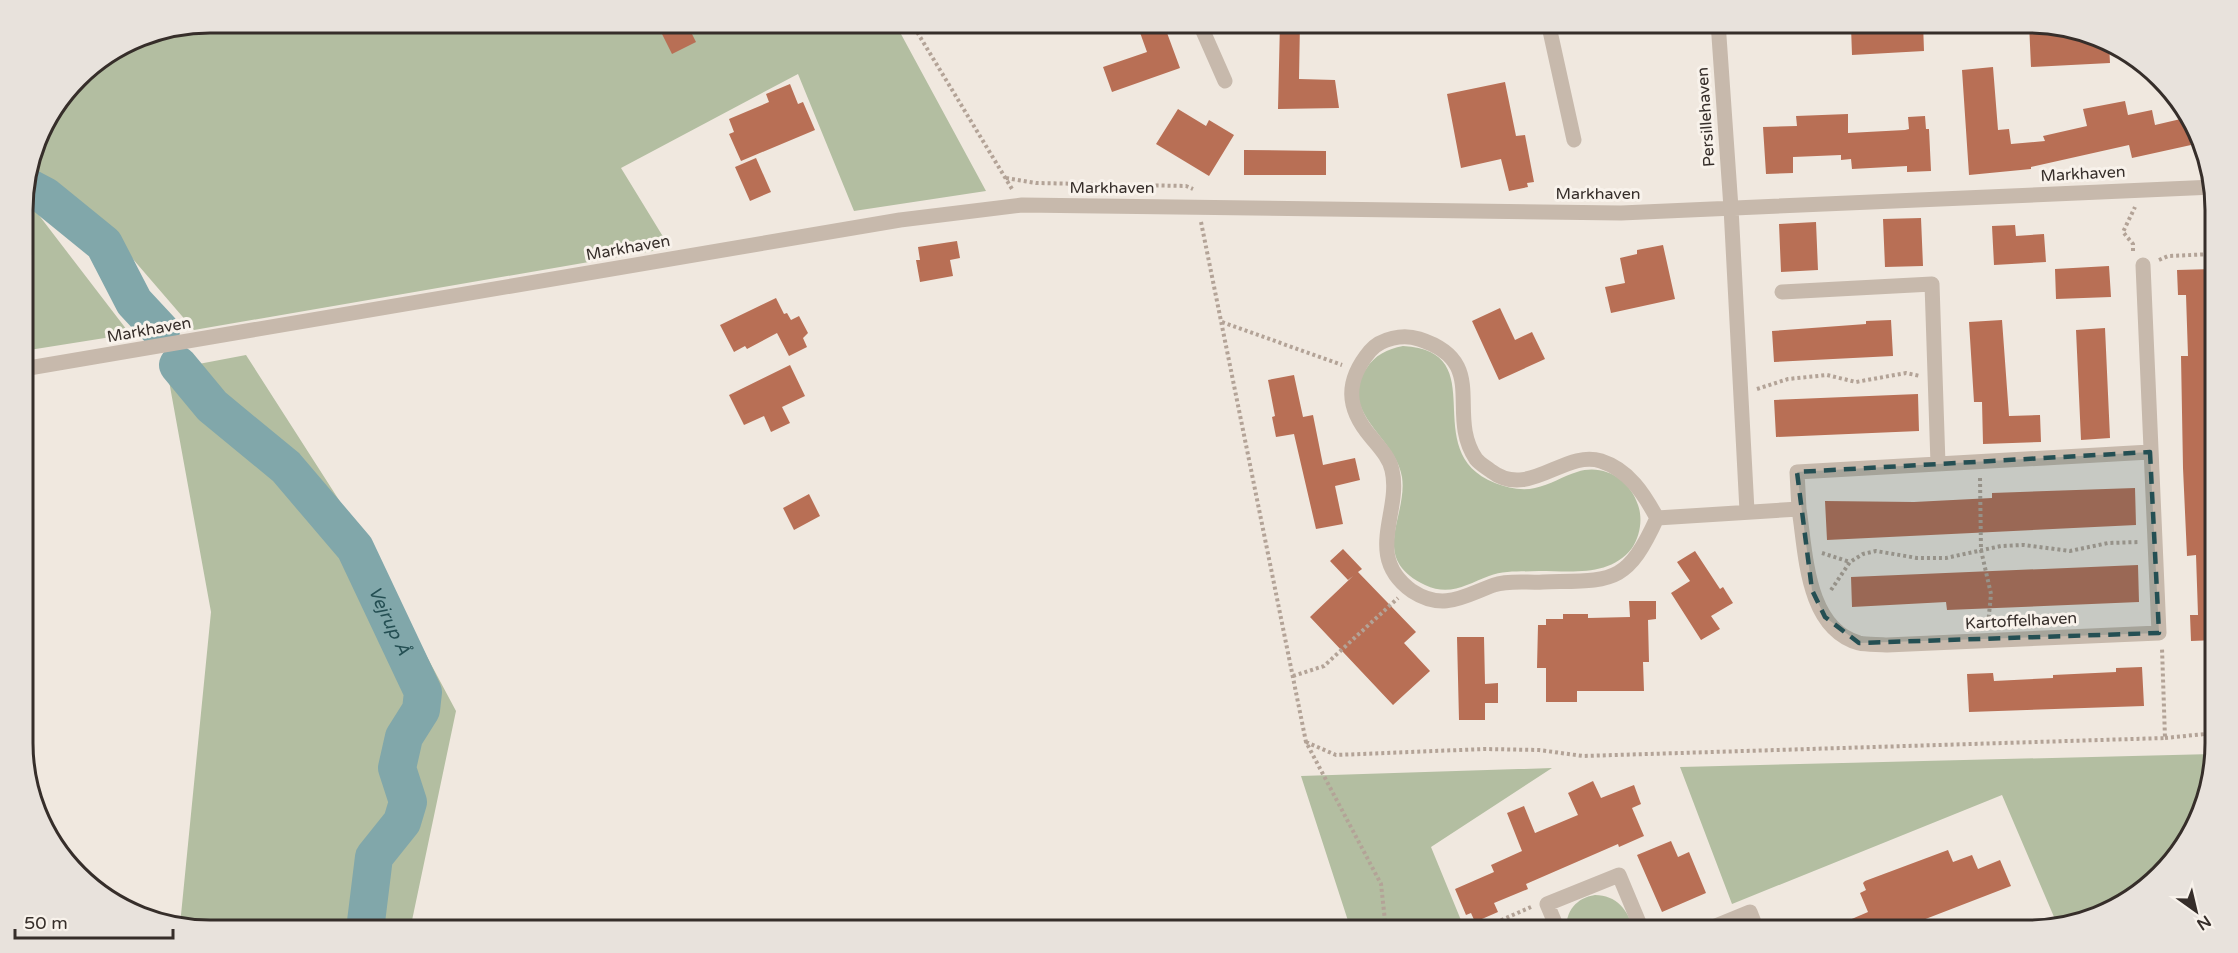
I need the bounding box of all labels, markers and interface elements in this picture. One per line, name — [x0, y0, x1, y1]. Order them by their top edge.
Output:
street label: Persillehaven — [1693, 66, 1719, 168]
street label: Markhaven — [2040, 162, 2126, 186]
street label: Markhaven — [1069, 178, 1155, 198]
street label: Markhaven — [1555, 184, 1641, 204]
street label: Markhaven — [584, 231, 672, 265]
street label: Markhaven — [105, 313, 193, 347]
water label: Vejrup Å — [364, 583, 415, 659]
street label: Kartoffelhaven — [1964, 608, 2078, 634]
north arrow — [2166, 881, 2226, 941]
scale bar — [15, 902, 172, 940]
text: N — [2193, 911, 2215, 934]
text: 50 m — [24, 912, 68, 934]

